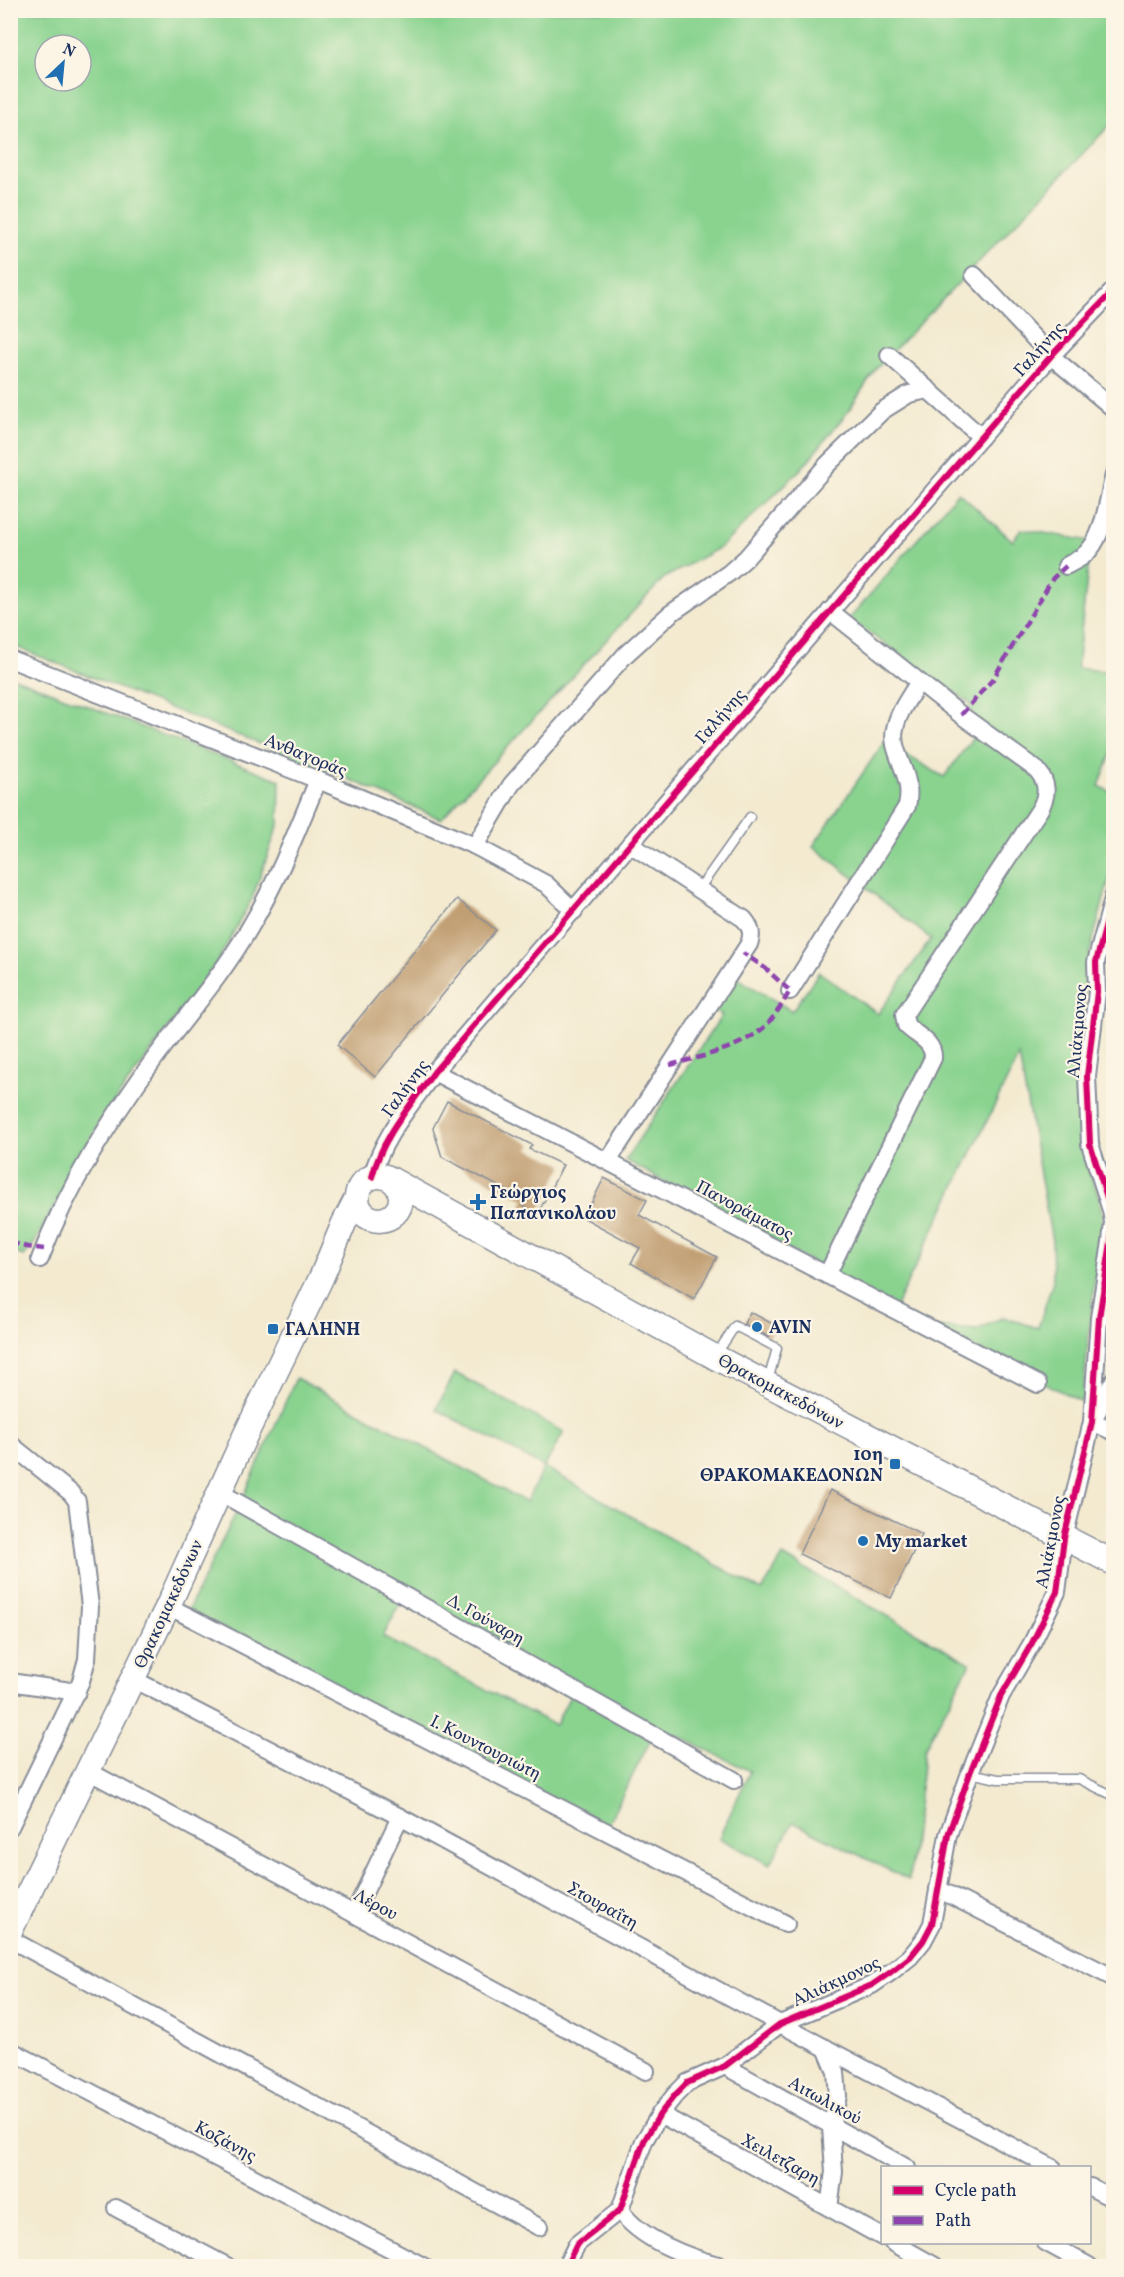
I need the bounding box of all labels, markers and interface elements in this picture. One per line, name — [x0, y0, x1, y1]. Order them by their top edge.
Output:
north arrow — [33, 33, 93, 93]
text: N — [59, 39, 79, 64]
street label: Γαλήνης — [1009, 317, 1072, 383]
street label: Γαλήνης — [690, 684, 752, 750]
street label: Ανθαγοράς — [260, 728, 351, 784]
street label: Αλιάκμονος — [1062, 983, 1095, 1079]
street label: Γαλήνης — [377, 1055, 436, 1123]
street label: Πανοράματος — [691, 1175, 798, 1248]
place label: Γεώργιος Παπανικολάου — [490, 1181, 616, 1227]
marker: Γεώργιος Παπανικολάου — [471, 1195, 485, 1209]
place label: AVIN — [769, 1316, 812, 1341]
place label: ΓΑΛΗΝΗ — [285, 1318, 360, 1343]
marker: AVIN — [750, 1320, 764, 1334]
marker: ΓΑΛΗΝΗ — [266, 1322, 280, 1336]
street label: Θρακομακεδόνων — [713, 1349, 848, 1436]
place label: 10η ΘΡΑΚΟΜΑΚΕΔΟΝΩΝ — [700, 1443, 883, 1489]
marker: 10η ΘΡΑΚΟΜΑΚΕΔΟΝΩΝ — [888, 1457, 902, 1471]
street label: Αλιάκμονος — [1030, 1493, 1073, 1591]
place label: My market — [875, 1530, 968, 1555]
marker: My market — [856, 1534, 870, 1548]
street label: Θρακομακεδόνων — [129, 1536, 210, 1673]
street label: Δ. Γούναρη — [442, 1589, 529, 1652]
street label: Ι. Κουντουριώτη — [425, 1710, 545, 1787]
street label: Στουραΐτη — [562, 1876, 643, 1936]
street label: Λέρου — [349, 1883, 402, 1927]
street label: Αλιάκμονος — [788, 1951, 885, 2014]
street label: Αιτωλικού — [783, 2071, 866, 2132]
street label: Κοζάνης — [190, 2116, 261, 2169]
street label: Χειλετζαρη — [736, 2128, 824, 2192]
legend — [881, 2166, 1091, 2244]
text: Cycle path — [935, 2179, 1017, 2204]
text: Path — [935, 2209, 971, 2234]

